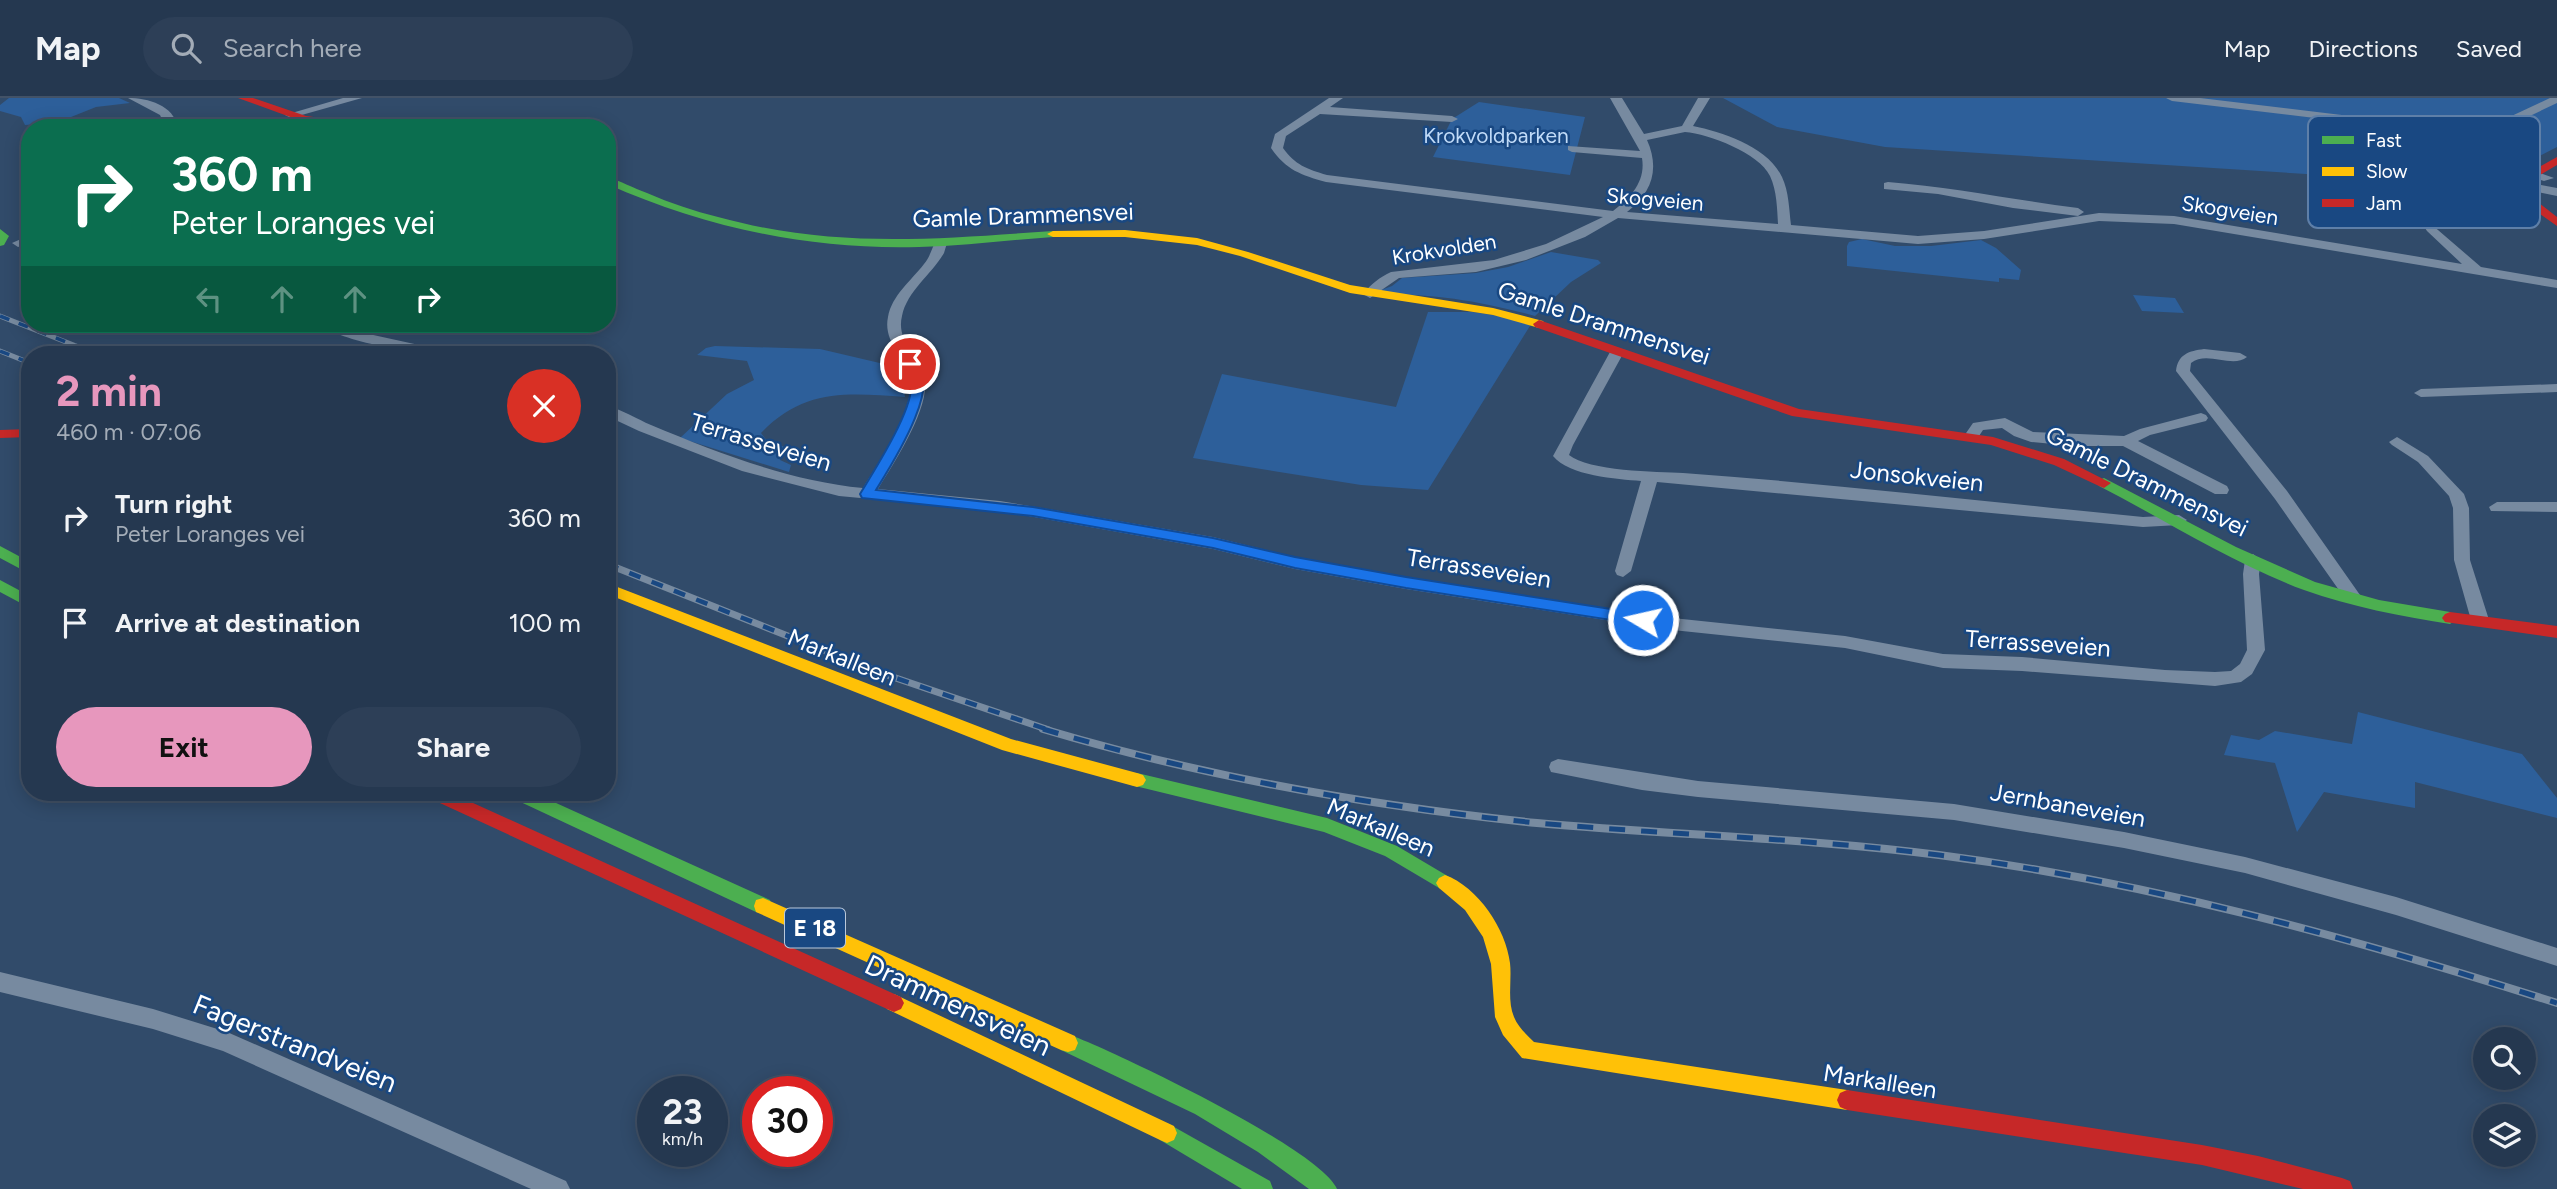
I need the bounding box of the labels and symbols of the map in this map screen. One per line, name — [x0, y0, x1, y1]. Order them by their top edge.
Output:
legend — [2308, 116, 2540, 228]
park label: Krokvoldparken — [1423, 123, 1569, 148]
text: Fast — [2366, 129, 2402, 152]
text: Slow — [2366, 160, 2408, 183]
street label: Skogveien — [1605, 182, 1705, 216]
street label: Skogveien — [2180, 190, 2280, 230]
text: Jam — [2366, 192, 2402, 215]
street label: Gamle Drammensvei — [912, 197, 1134, 233]
street label: Krokvolden — [1390, 228, 1498, 270]
street label: Gamle Drammensvei — [1494, 275, 1714, 371]
pin — [880, 334, 940, 394]
street label: Terrasseveien — [687, 407, 835, 477]
street label: Gamle Drammensvei — [2041, 419, 2253, 543]
street label: Jonsokveien — [1849, 455, 1985, 497]
street label: Terrasseveien — [1405, 542, 1553, 594]
position arrow — [1606, 583, 1680, 657]
street label: Markalleen — [784, 622, 900, 692]
street label: Terrasseveien — [1964, 623, 2112, 663]
street label: Jernbaneveien — [1988, 777, 2148, 833]
street label: Markalleen — [1323, 791, 1439, 863]
road number: E 18 — [785, 908, 845, 948]
street label: Drammensveien — [859, 947, 1057, 1063]
street label: Fagerstrandveien — [188, 987, 402, 1099]
street label: Markalleen — [1821, 1058, 1939, 1104]
speed limit sign: 30 — [742, 1076, 833, 1167]

